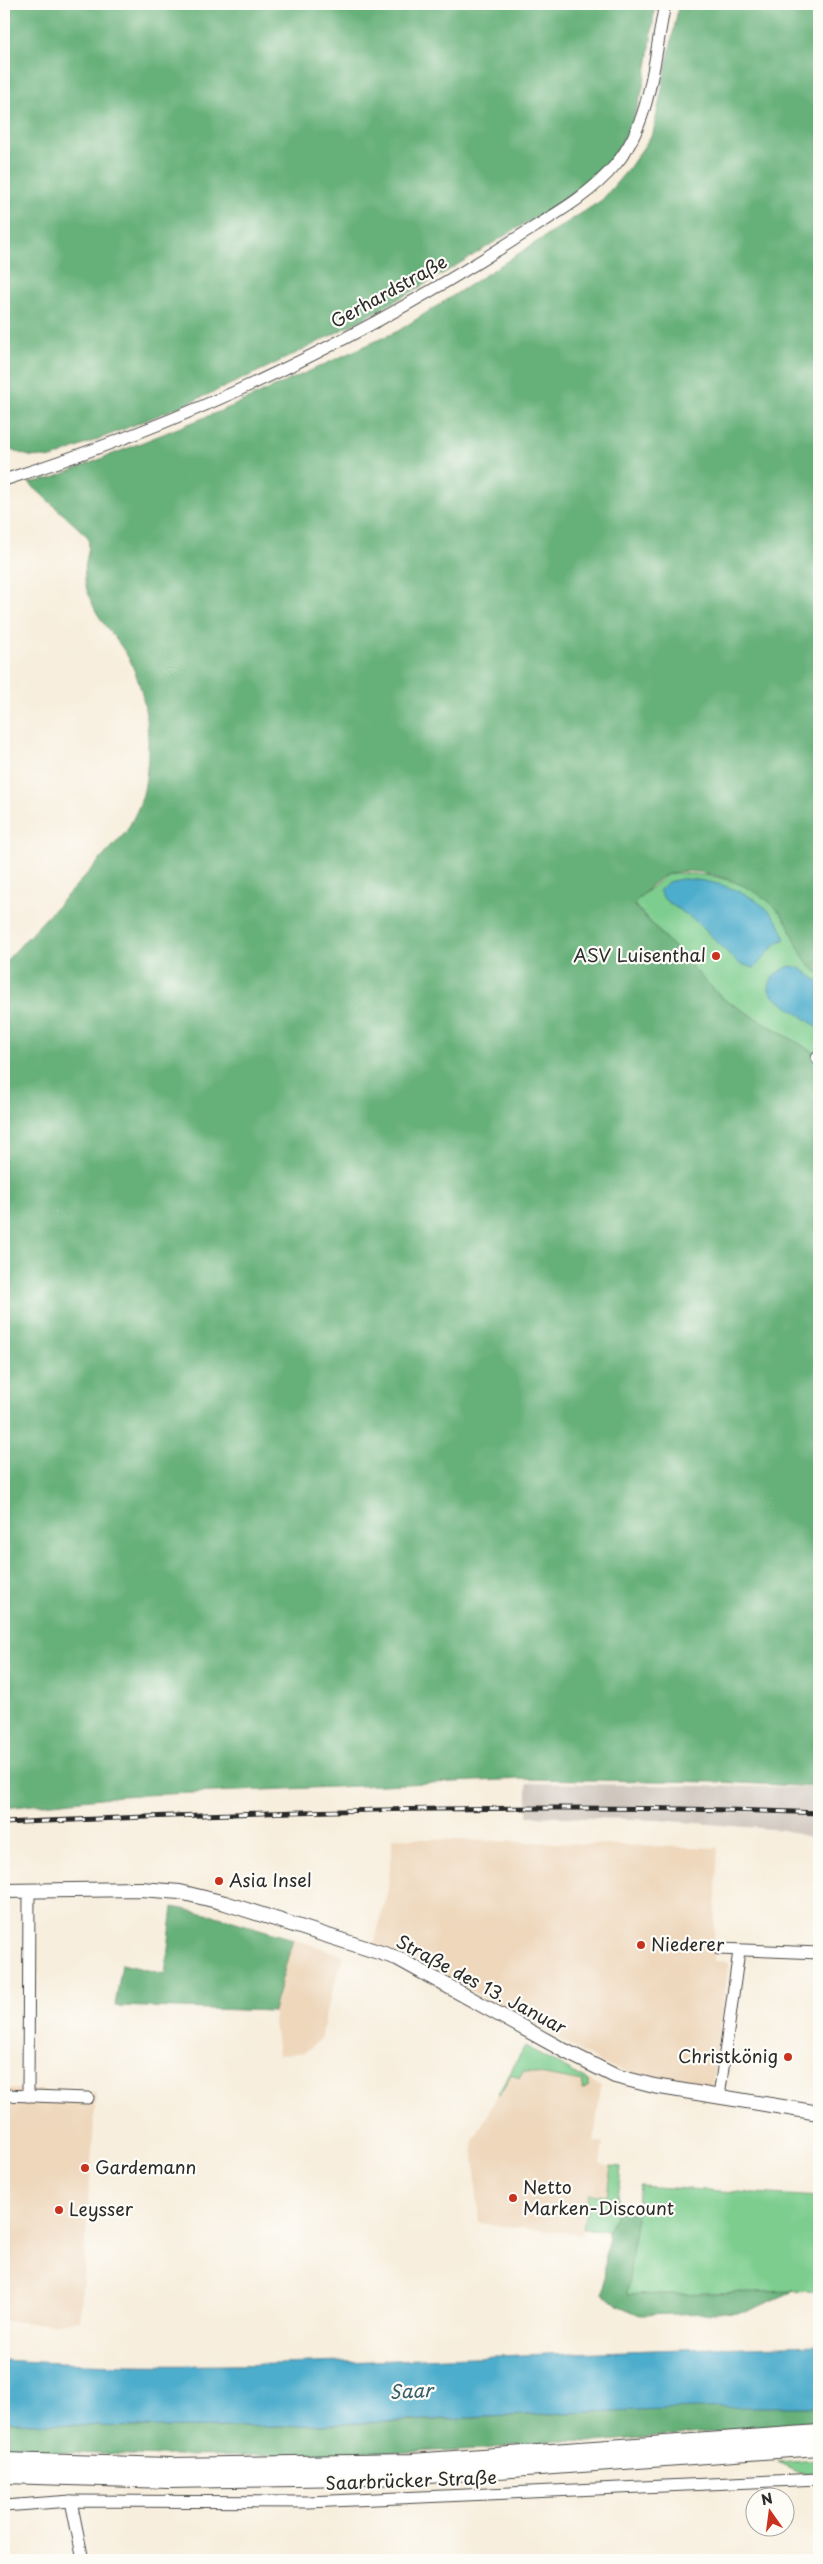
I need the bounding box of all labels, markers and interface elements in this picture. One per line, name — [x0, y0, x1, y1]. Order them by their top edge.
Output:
street label: Gerhardstraße — [325, 247, 451, 334]
place label: ASV Luisenthal — [573, 941, 706, 968]
marker: ASV Luisenthal — [710, 950, 722, 962]
place label: Asia Insel — [229, 1866, 312, 1893]
marker: Asia Insel — [213, 1875, 225, 1887]
street label: Straße des 13. Januar — [392, 1927, 572, 2040]
place label: Niederer — [651, 1930, 725, 1957]
marker: Niederer — [635, 1939, 647, 1951]
place label: Christkönig — [678, 2042, 778, 2069]
marker: Christkönig — [782, 2051, 794, 2063]
place label: Gardemann — [95, 2153, 196, 2180]
marker: Gardemann — [79, 2162, 91, 2174]
place label: Netto Marken-Discount — [523, 2173, 674, 2221]
marker: Netto Marken-Discount — [507, 2192, 519, 2204]
place label: Leysser — [69, 2195, 134, 2222]
marker: Leysser — [53, 2204, 65, 2216]
water label: Saar — [389, 2375, 436, 2405]
street label: Saarbrücker Straße — [325, 2463, 497, 2496]
north arrow — [746, 2486, 796, 2536]
text: N — [759, 2487, 775, 2510]

